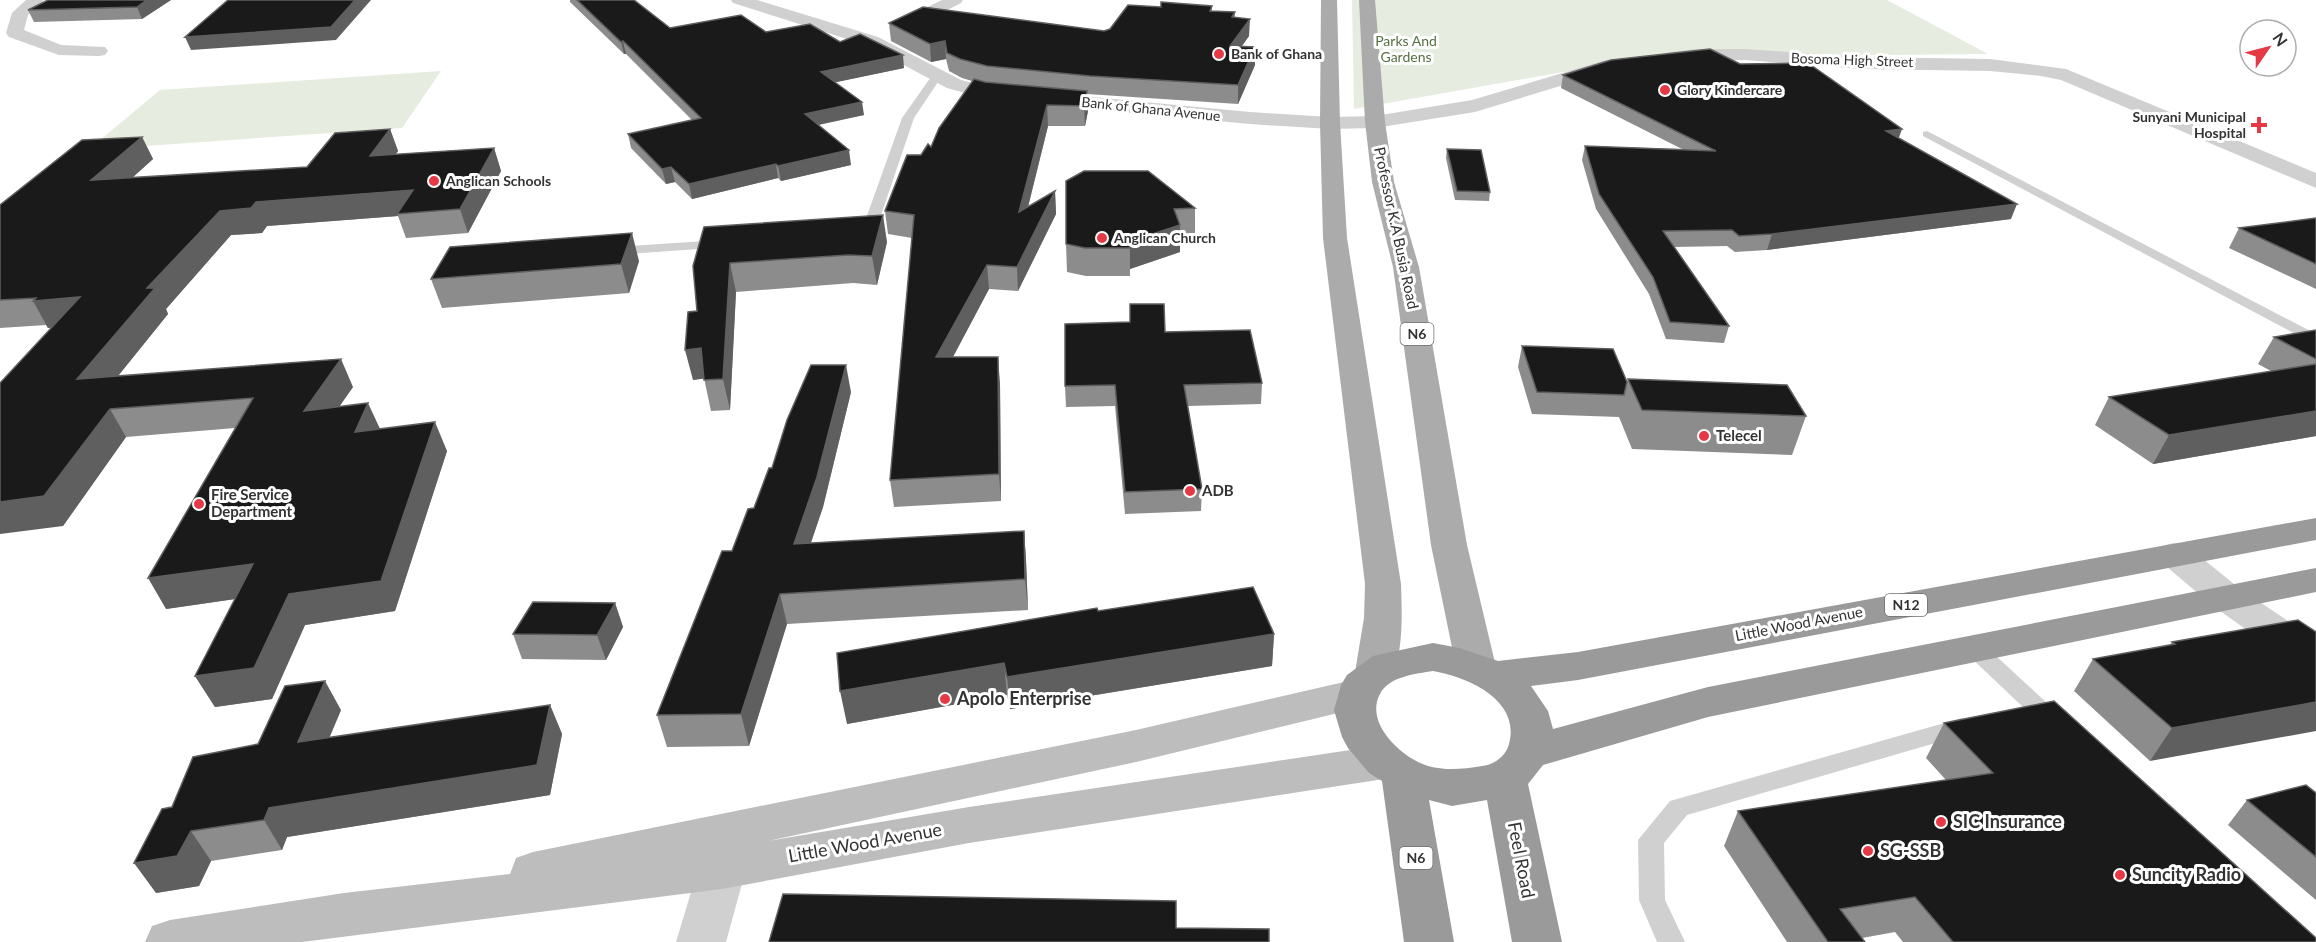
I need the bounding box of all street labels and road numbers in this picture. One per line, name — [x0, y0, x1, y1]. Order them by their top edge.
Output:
street label: Bosoma High Street — [1791, 49, 1913, 70]
street label: Bank of Ghana Avenue — [1081, 93, 1221, 124]
street label: Professor K.A Busia Road — [1371, 145, 1423, 311]
road number: N6 — [1400, 323, 1434, 345]
road number: N12 — [1885, 594, 1927, 616]
street label: Little Wood Avenue — [1733, 602, 1864, 644]
street label: Little Wood Avenue — [786, 818, 943, 866]
street label: Feel Road — [1504, 820, 1540, 900]
road number: N6 — [1400, 847, 1432, 869]

